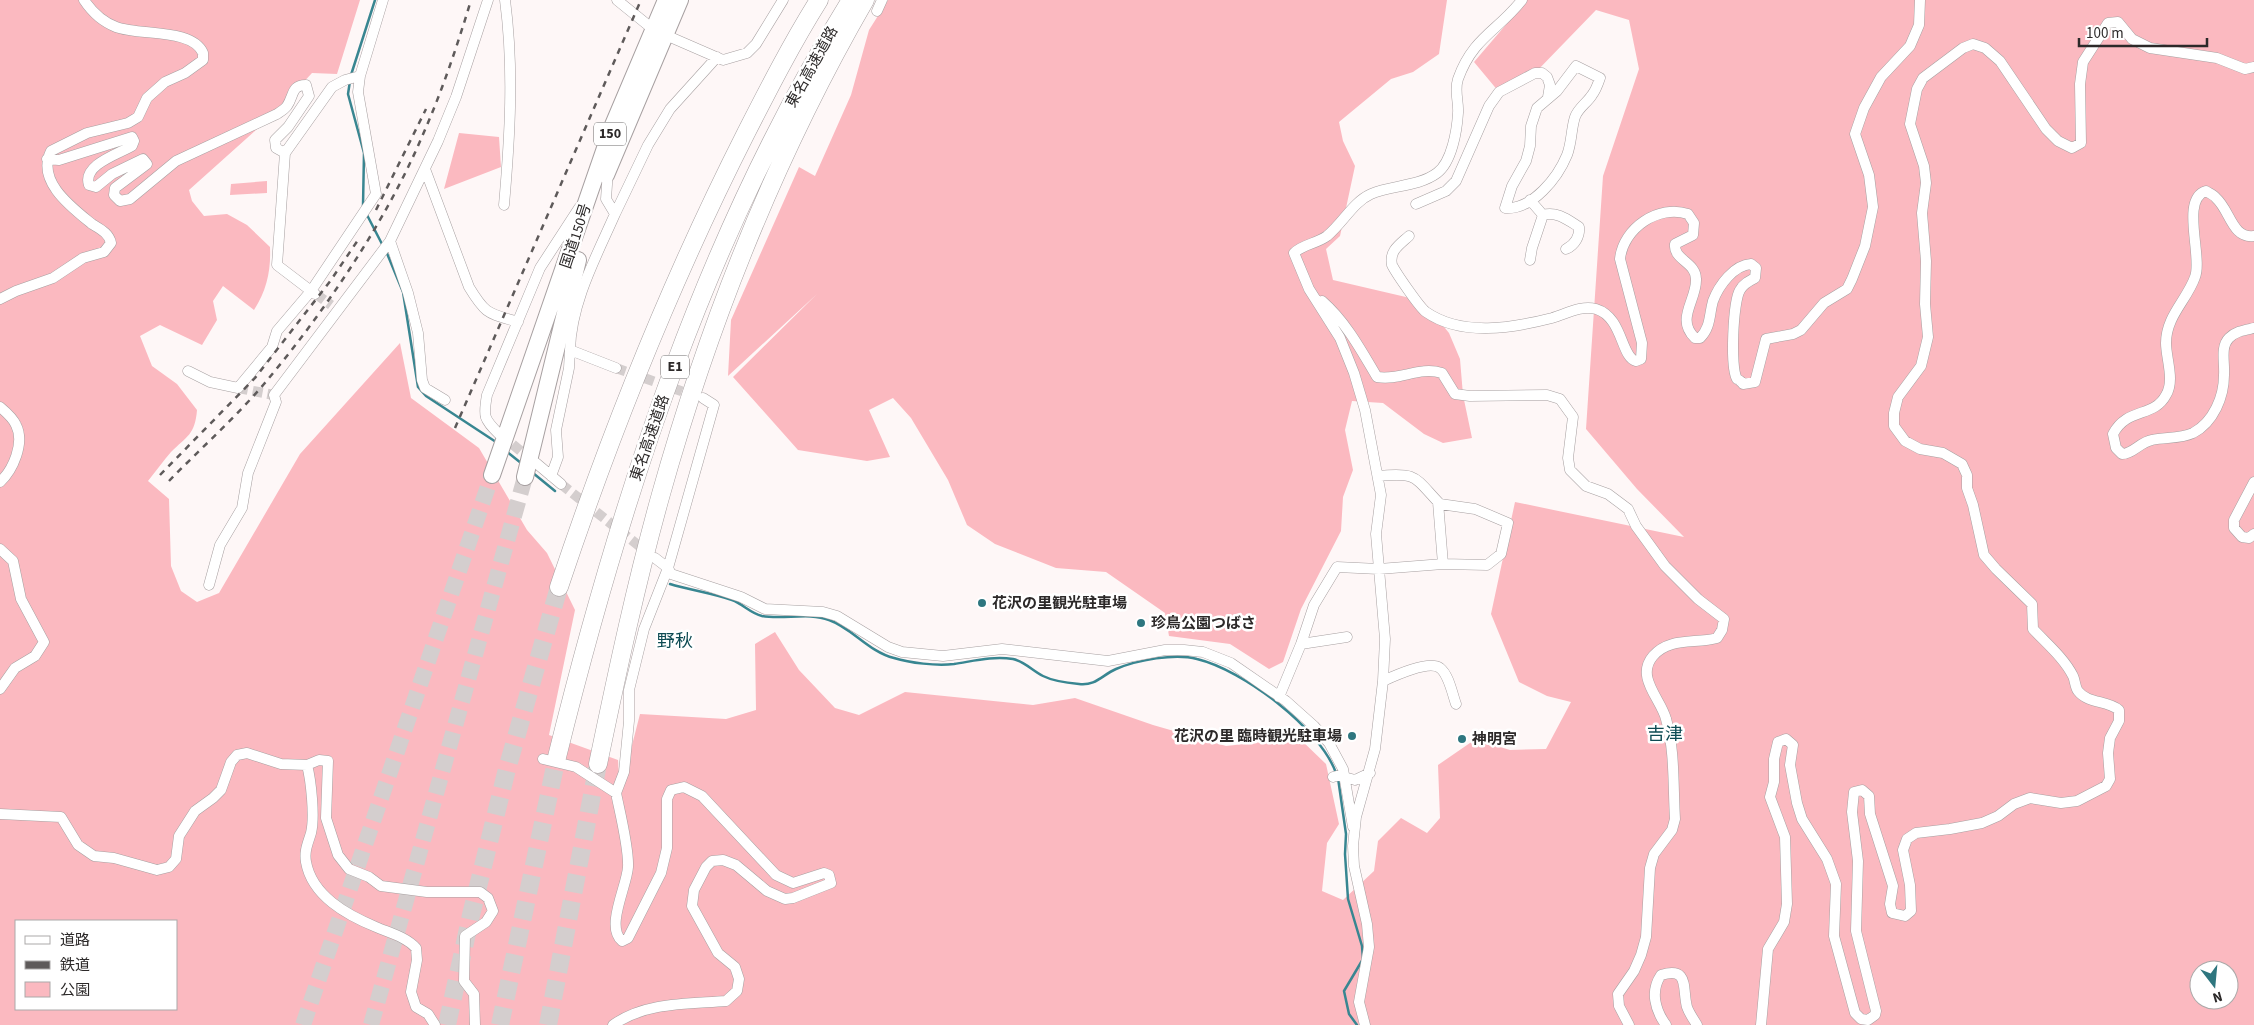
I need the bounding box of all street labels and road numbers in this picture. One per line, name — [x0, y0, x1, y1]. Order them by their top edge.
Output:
street label: 東名高速道路 — [781, 23, 843, 111]
road number: 150 — [594, 122, 626, 146]
street label: 国道150号 — [556, 201, 596, 271]
road number: E1 — [661, 356, 689, 378]
street label: 東名高速道路 — [625, 392, 675, 484]

